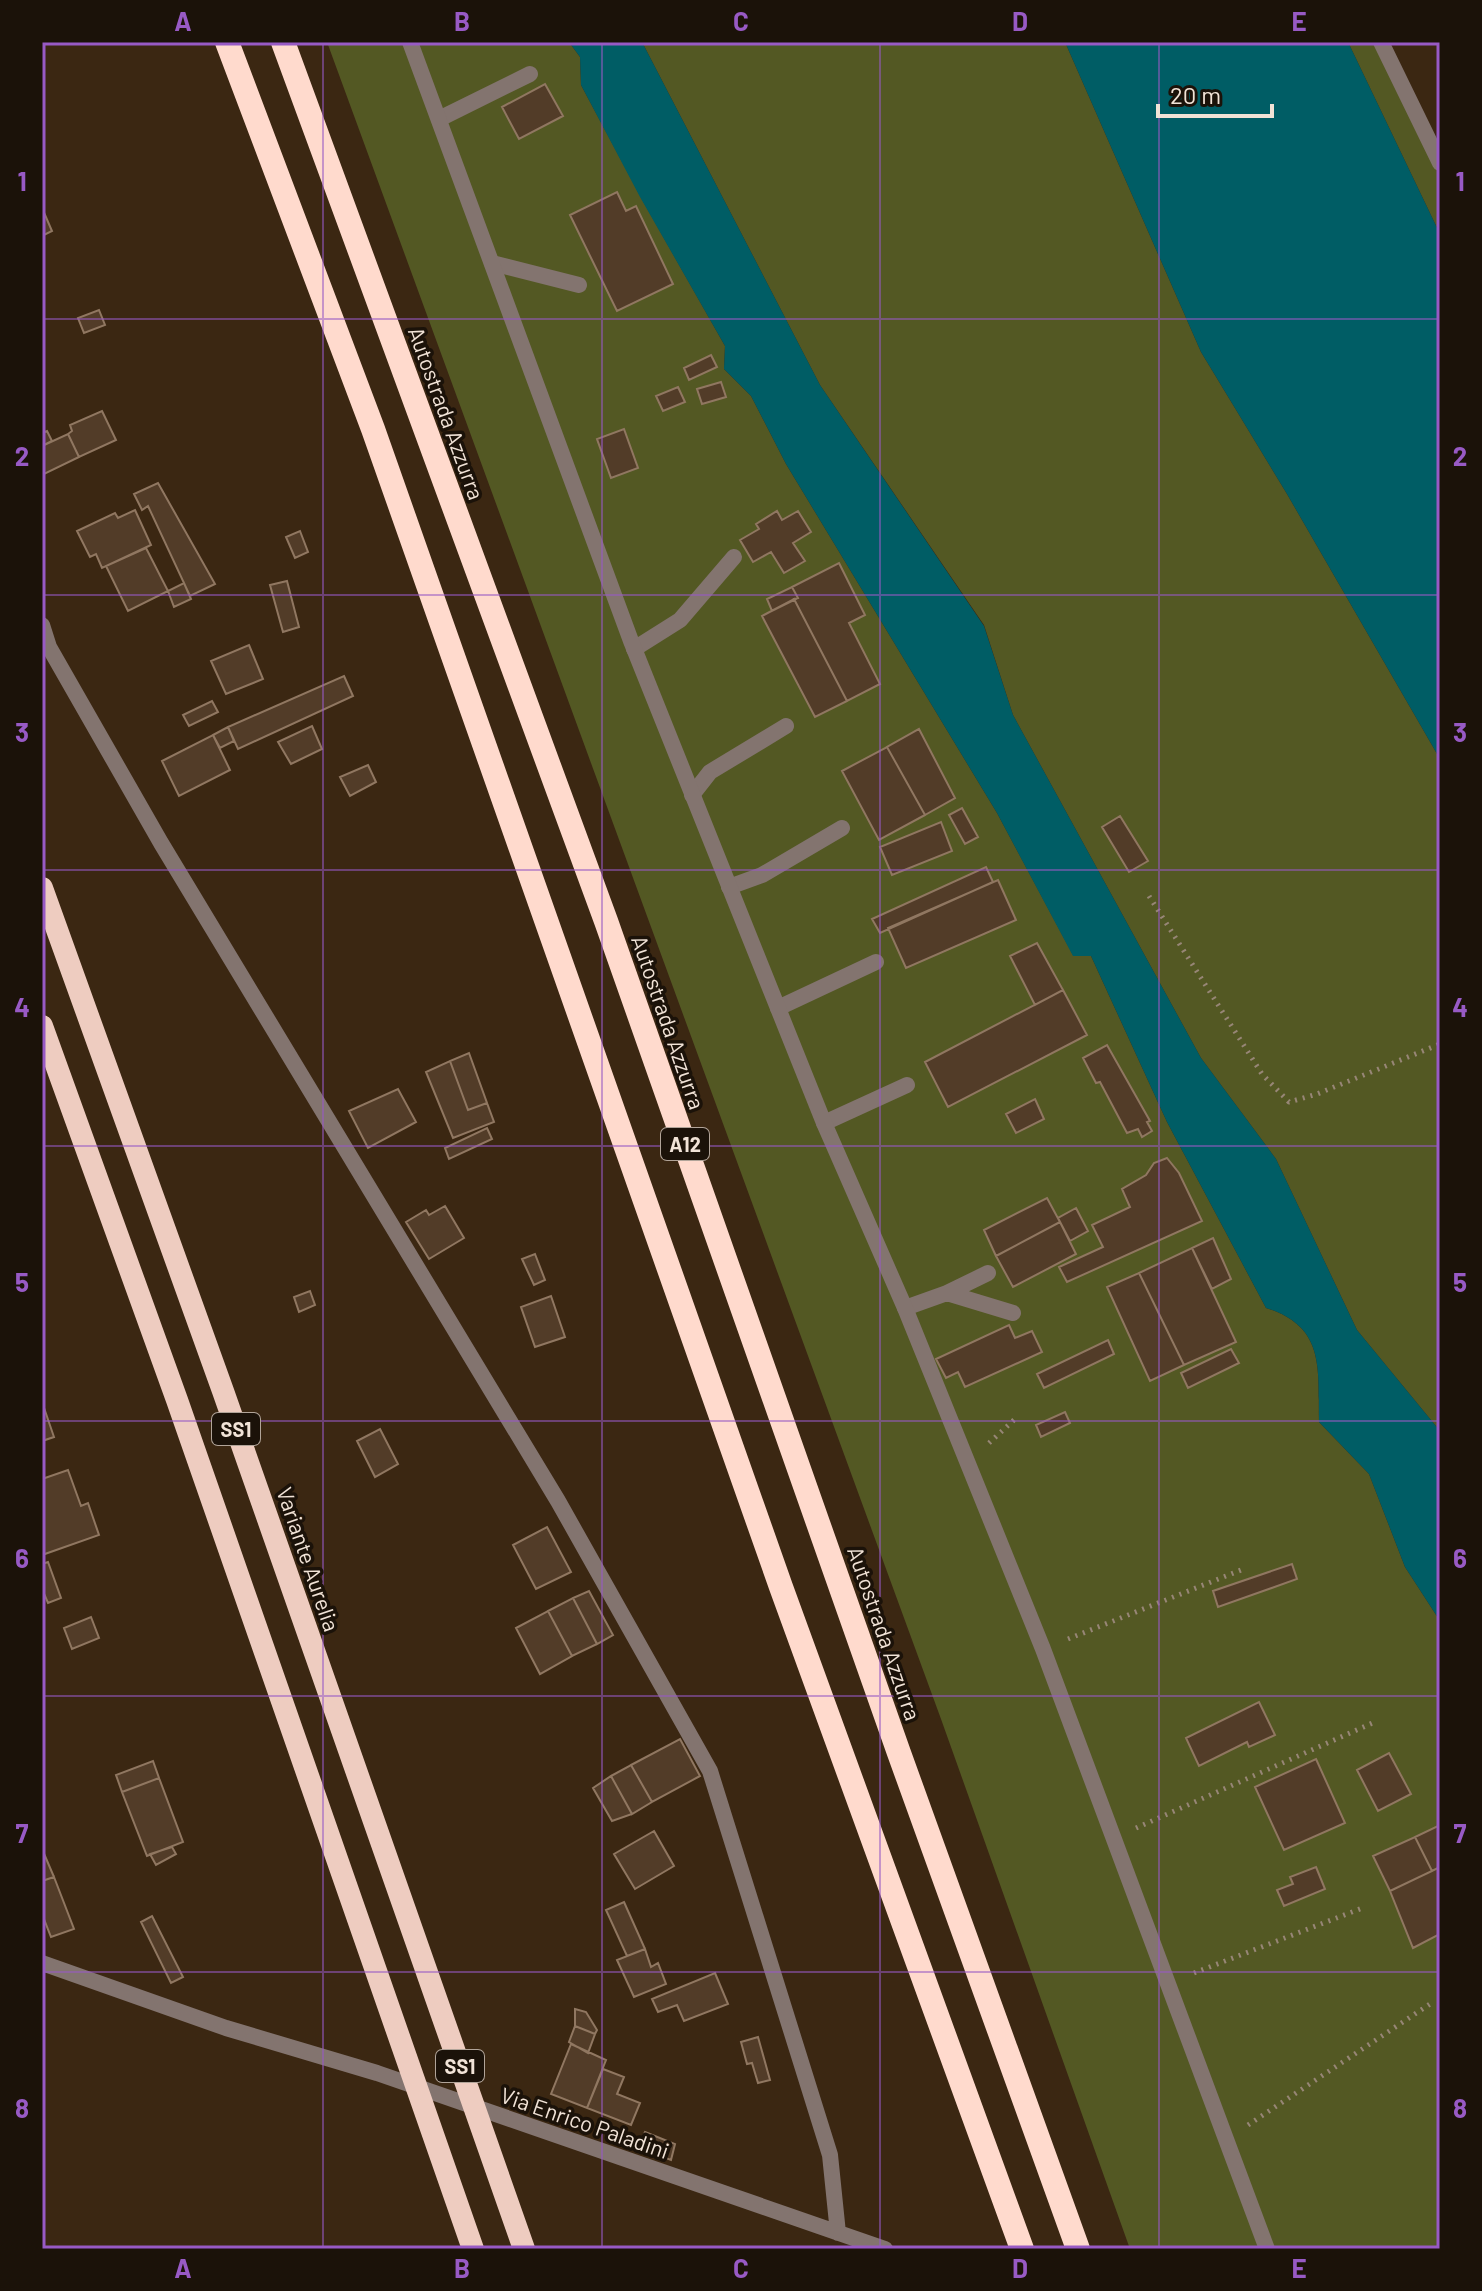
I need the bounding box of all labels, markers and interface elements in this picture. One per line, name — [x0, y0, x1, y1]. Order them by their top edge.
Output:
text: A — [174, 5, 192, 36]
text: B — [454, 5, 470, 36]
text: C — [733, 5, 749, 36]
text: D — [1012, 5, 1028, 36]
text: E — [1291, 5, 1307, 36]
scale bar — [1158, 68, 1272, 118]
text: 20 m — [1170, 80, 1221, 109]
text: 1 — [17, 165, 27, 196]
text: 1 — [1455, 165, 1465, 196]
street label: Autostrada Azzurra — [404, 323, 490, 503]
text: 2 — [15, 440, 29, 471]
text: 2 — [1453, 440, 1467, 471]
text: 3 — [15, 716, 29, 747]
text: 3 — [1453, 716, 1467, 747]
street label: Autostrada Azzurra — [627, 932, 711, 1112]
text: 4 — [14, 991, 30, 1022]
text: 4 — [1452, 991, 1468, 1022]
road number: A12 — [661, 1128, 709, 1160]
text: 5 — [15, 1266, 29, 1297]
text: 5 — [1453, 1266, 1467, 1297]
road number: SS1 — [212, 1413, 260, 1445]
street label: Variante Aurelia — [272, 1484, 346, 1634]
text: 6 — [15, 1542, 29, 1573]
text: 6 — [1453, 1542, 1467, 1573]
street label: Autostrada Azzurra — [843, 1543, 927, 1723]
text: 7 — [16, 1817, 29, 1848]
text: 7 — [1454, 1817, 1467, 1848]
road number: SS1 — [436, 2050, 484, 2082]
street label: Via Enrico Paladini — [497, 2081, 673, 2163]
text: 8 — [15, 2092, 29, 2123]
text: 8 — [1453, 2092, 1467, 2123]
text: A — [174, 2252, 192, 2283]
text: B — [454, 2252, 470, 2283]
text: C — [733, 2252, 749, 2283]
text: D — [1012, 2252, 1028, 2283]
text: E — [1291, 2252, 1307, 2283]

